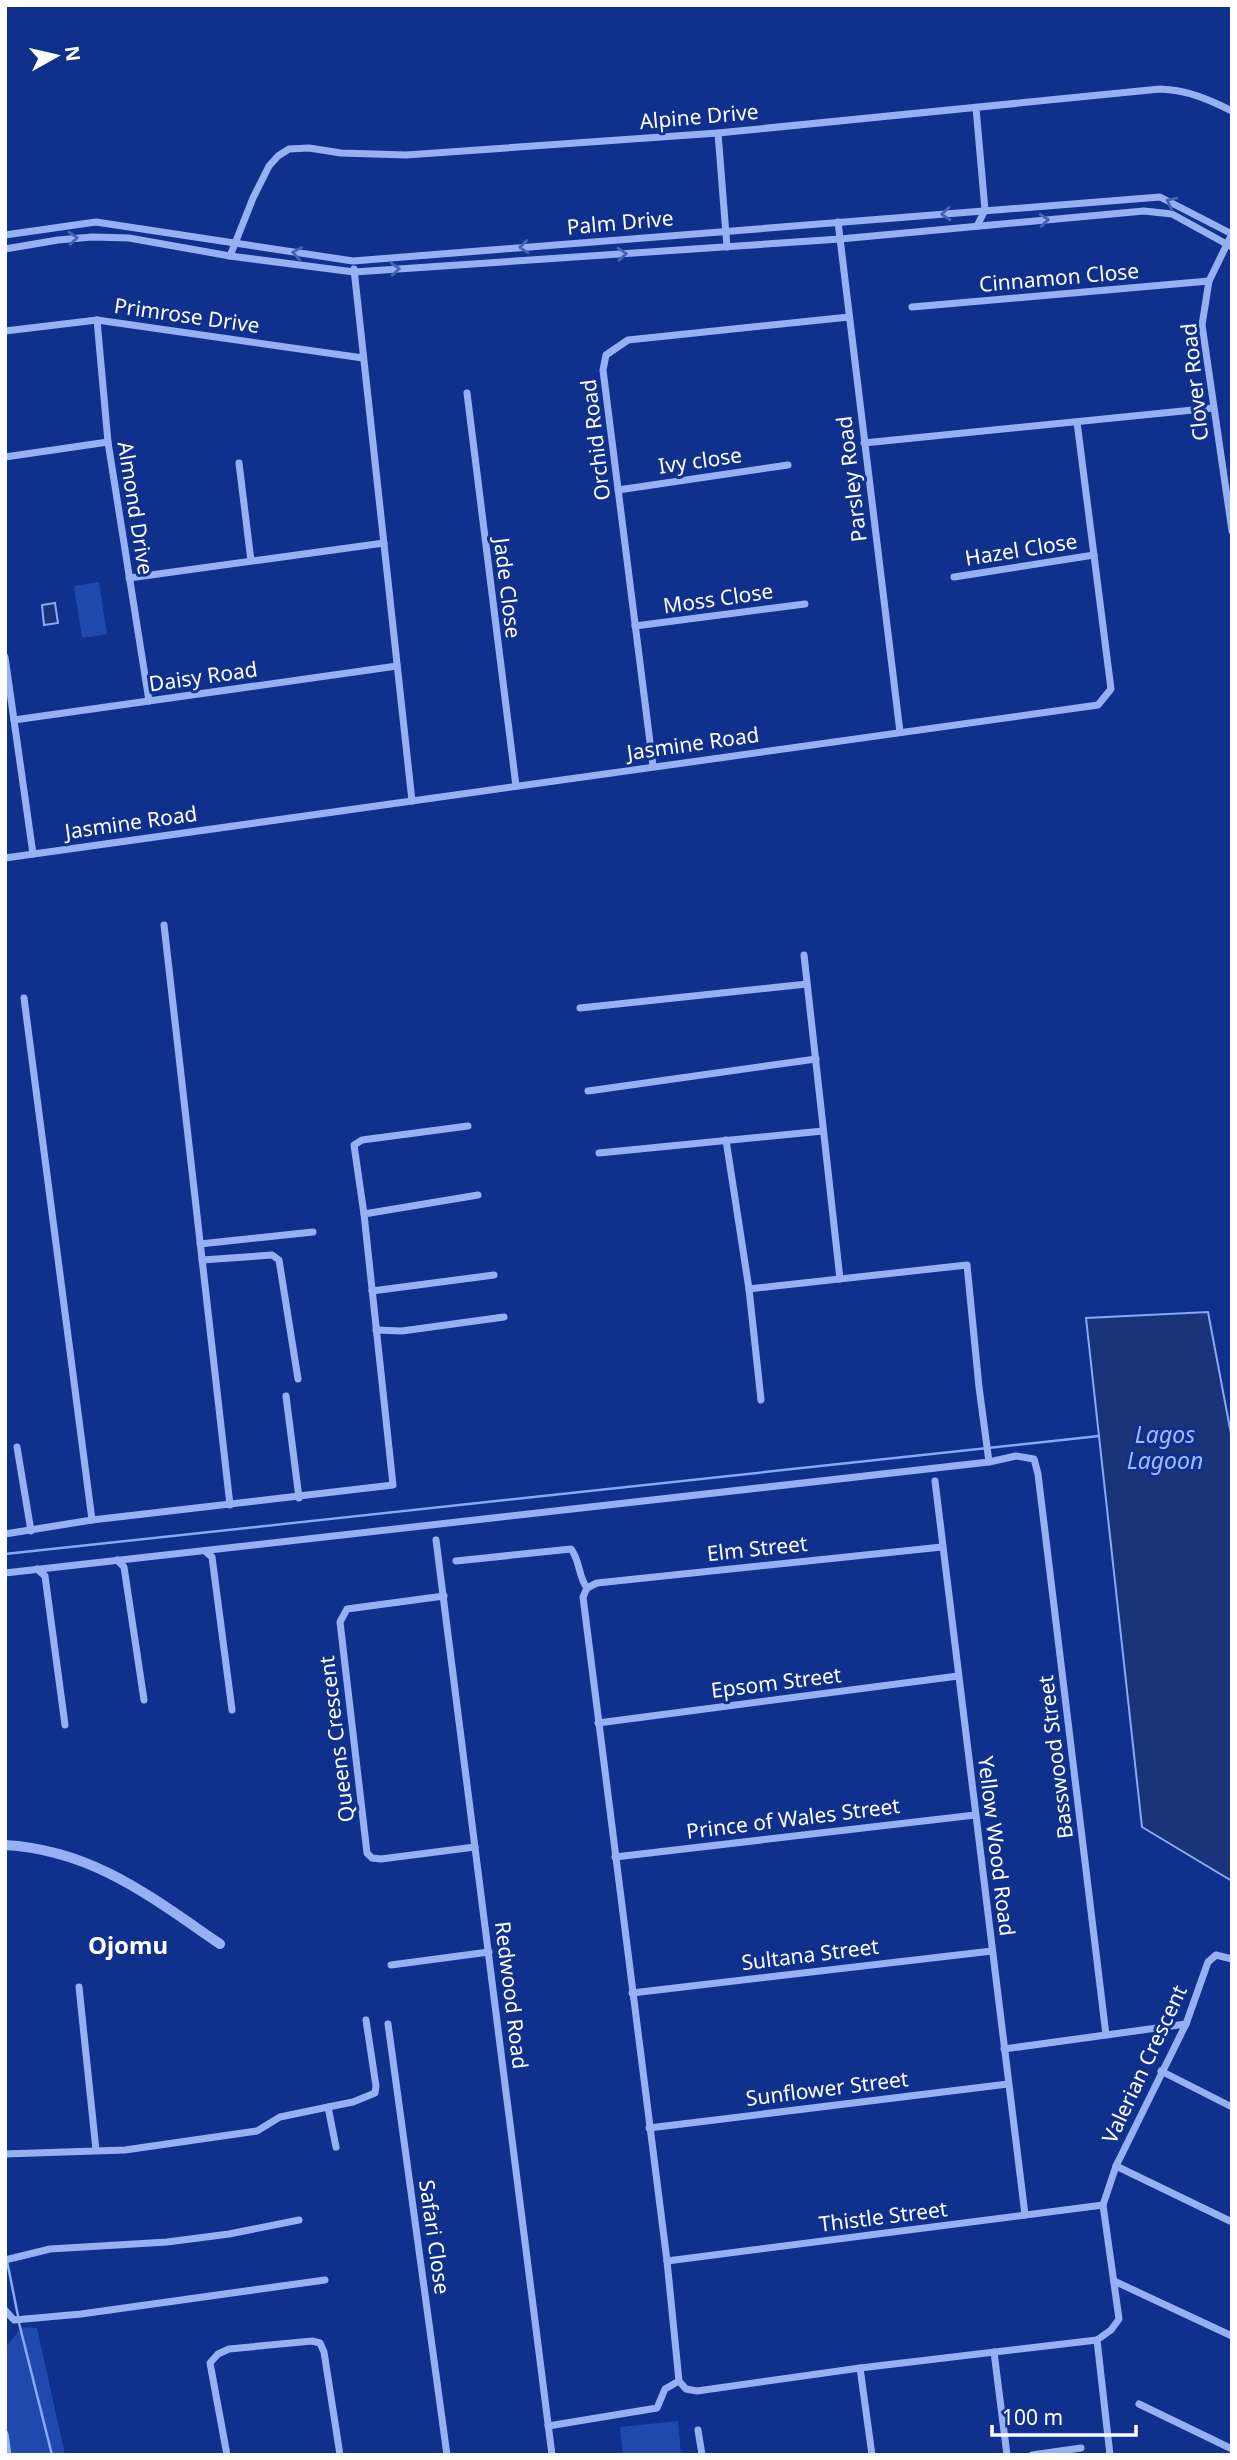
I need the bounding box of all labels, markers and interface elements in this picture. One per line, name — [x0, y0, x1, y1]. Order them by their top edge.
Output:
north arrow — [21, 21, 91, 91]
text: N — [59, 44, 87, 63]
street label: Alpine Drive — [638, 97, 760, 135]
one-way arrow — [1166, 197, 1178, 211]
street label: Palm Drive — [566, 203, 674, 241]
one-way arrow — [940, 206, 951, 221]
one-way arrow — [1039, 213, 1050, 228]
one-way arrow — [67, 231, 78, 246]
one-way arrow — [518, 239, 529, 254]
one-way arrow — [291, 245, 303, 260]
one-way arrow — [617, 247, 628, 262]
street label: Cinnamon Close — [978, 256, 1140, 298]
one-way arrow — [390, 262, 401, 277]
street label: Primrose Drive — [112, 291, 262, 339]
street label: Clover Road — [1174, 322, 1214, 442]
street label: Orchid Road — [574, 378, 616, 502]
street label: Parsley Road — [829, 414, 873, 544]
street label: Almond Drive — [112, 439, 160, 577]
street label: Ivy close — [656, 440, 744, 480]
street label: Hazel Close — [963, 526, 1079, 572]
street label: Jade Close — [488, 534, 528, 640]
street label: Moss Close — [661, 576, 775, 620]
street label: Daisy Road — [147, 655, 259, 697]
street label: Jasmine Road — [623, 720, 761, 766]
street label: Jasmine Road — [61, 799, 199, 845]
water label: Lagos Lagoon — [1127, 1418, 1203, 1476]
street label: Elm Street — [705, 1529, 809, 1567]
street label: Queens Crescent — [312, 1654, 360, 1824]
street label: Epsom Street — [709, 1660, 843, 1704]
street label: Basswood Street — [1031, 1673, 1079, 1840]
street label: Yellow Wood Road — [972, 1754, 1022, 1938]
street label: Prince of Wales Street — [685, 1791, 902, 1845]
street label: Redwood Road — [489, 1920, 535, 2070]
district label: Ojomu — [88, 1928, 168, 1961]
street label: Sultana Street — [740, 1932, 881, 1976]
street label: Valerian Crescent — [1095, 1980, 1193, 2148]
street label: Sunflower Street — [744, 2064, 910, 2112]
street label: Safari Close — [413, 2178, 457, 2296]
street label: Thistle Street — [817, 2194, 949, 2238]
scale bar — [992, 2394, 1136, 2438]
text: 100 m — [1002, 2403, 1063, 2431]

